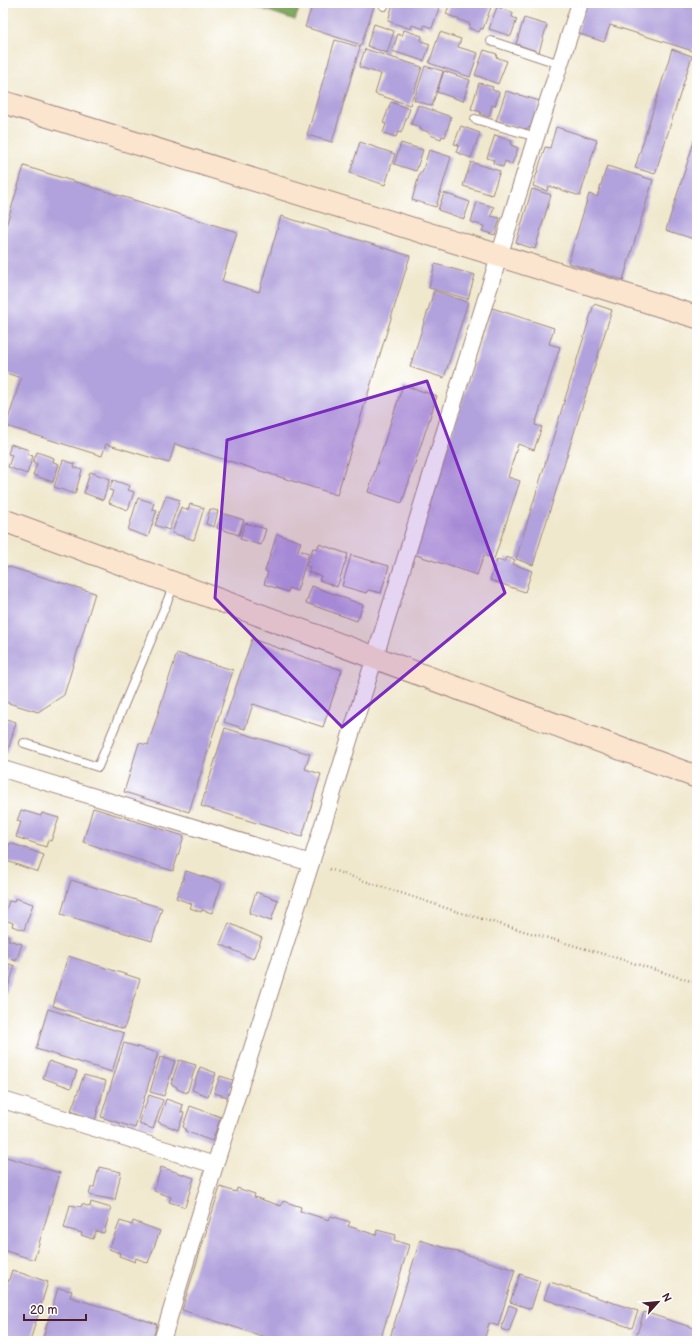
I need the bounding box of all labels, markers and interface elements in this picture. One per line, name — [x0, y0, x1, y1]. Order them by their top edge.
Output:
north arrow — [638, 1282, 678, 1322]
text: N — [659, 1291, 674, 1304]
scale bar — [24, 1296, 86, 1322]
text: 20 m — [30, 1303, 57, 1318]

